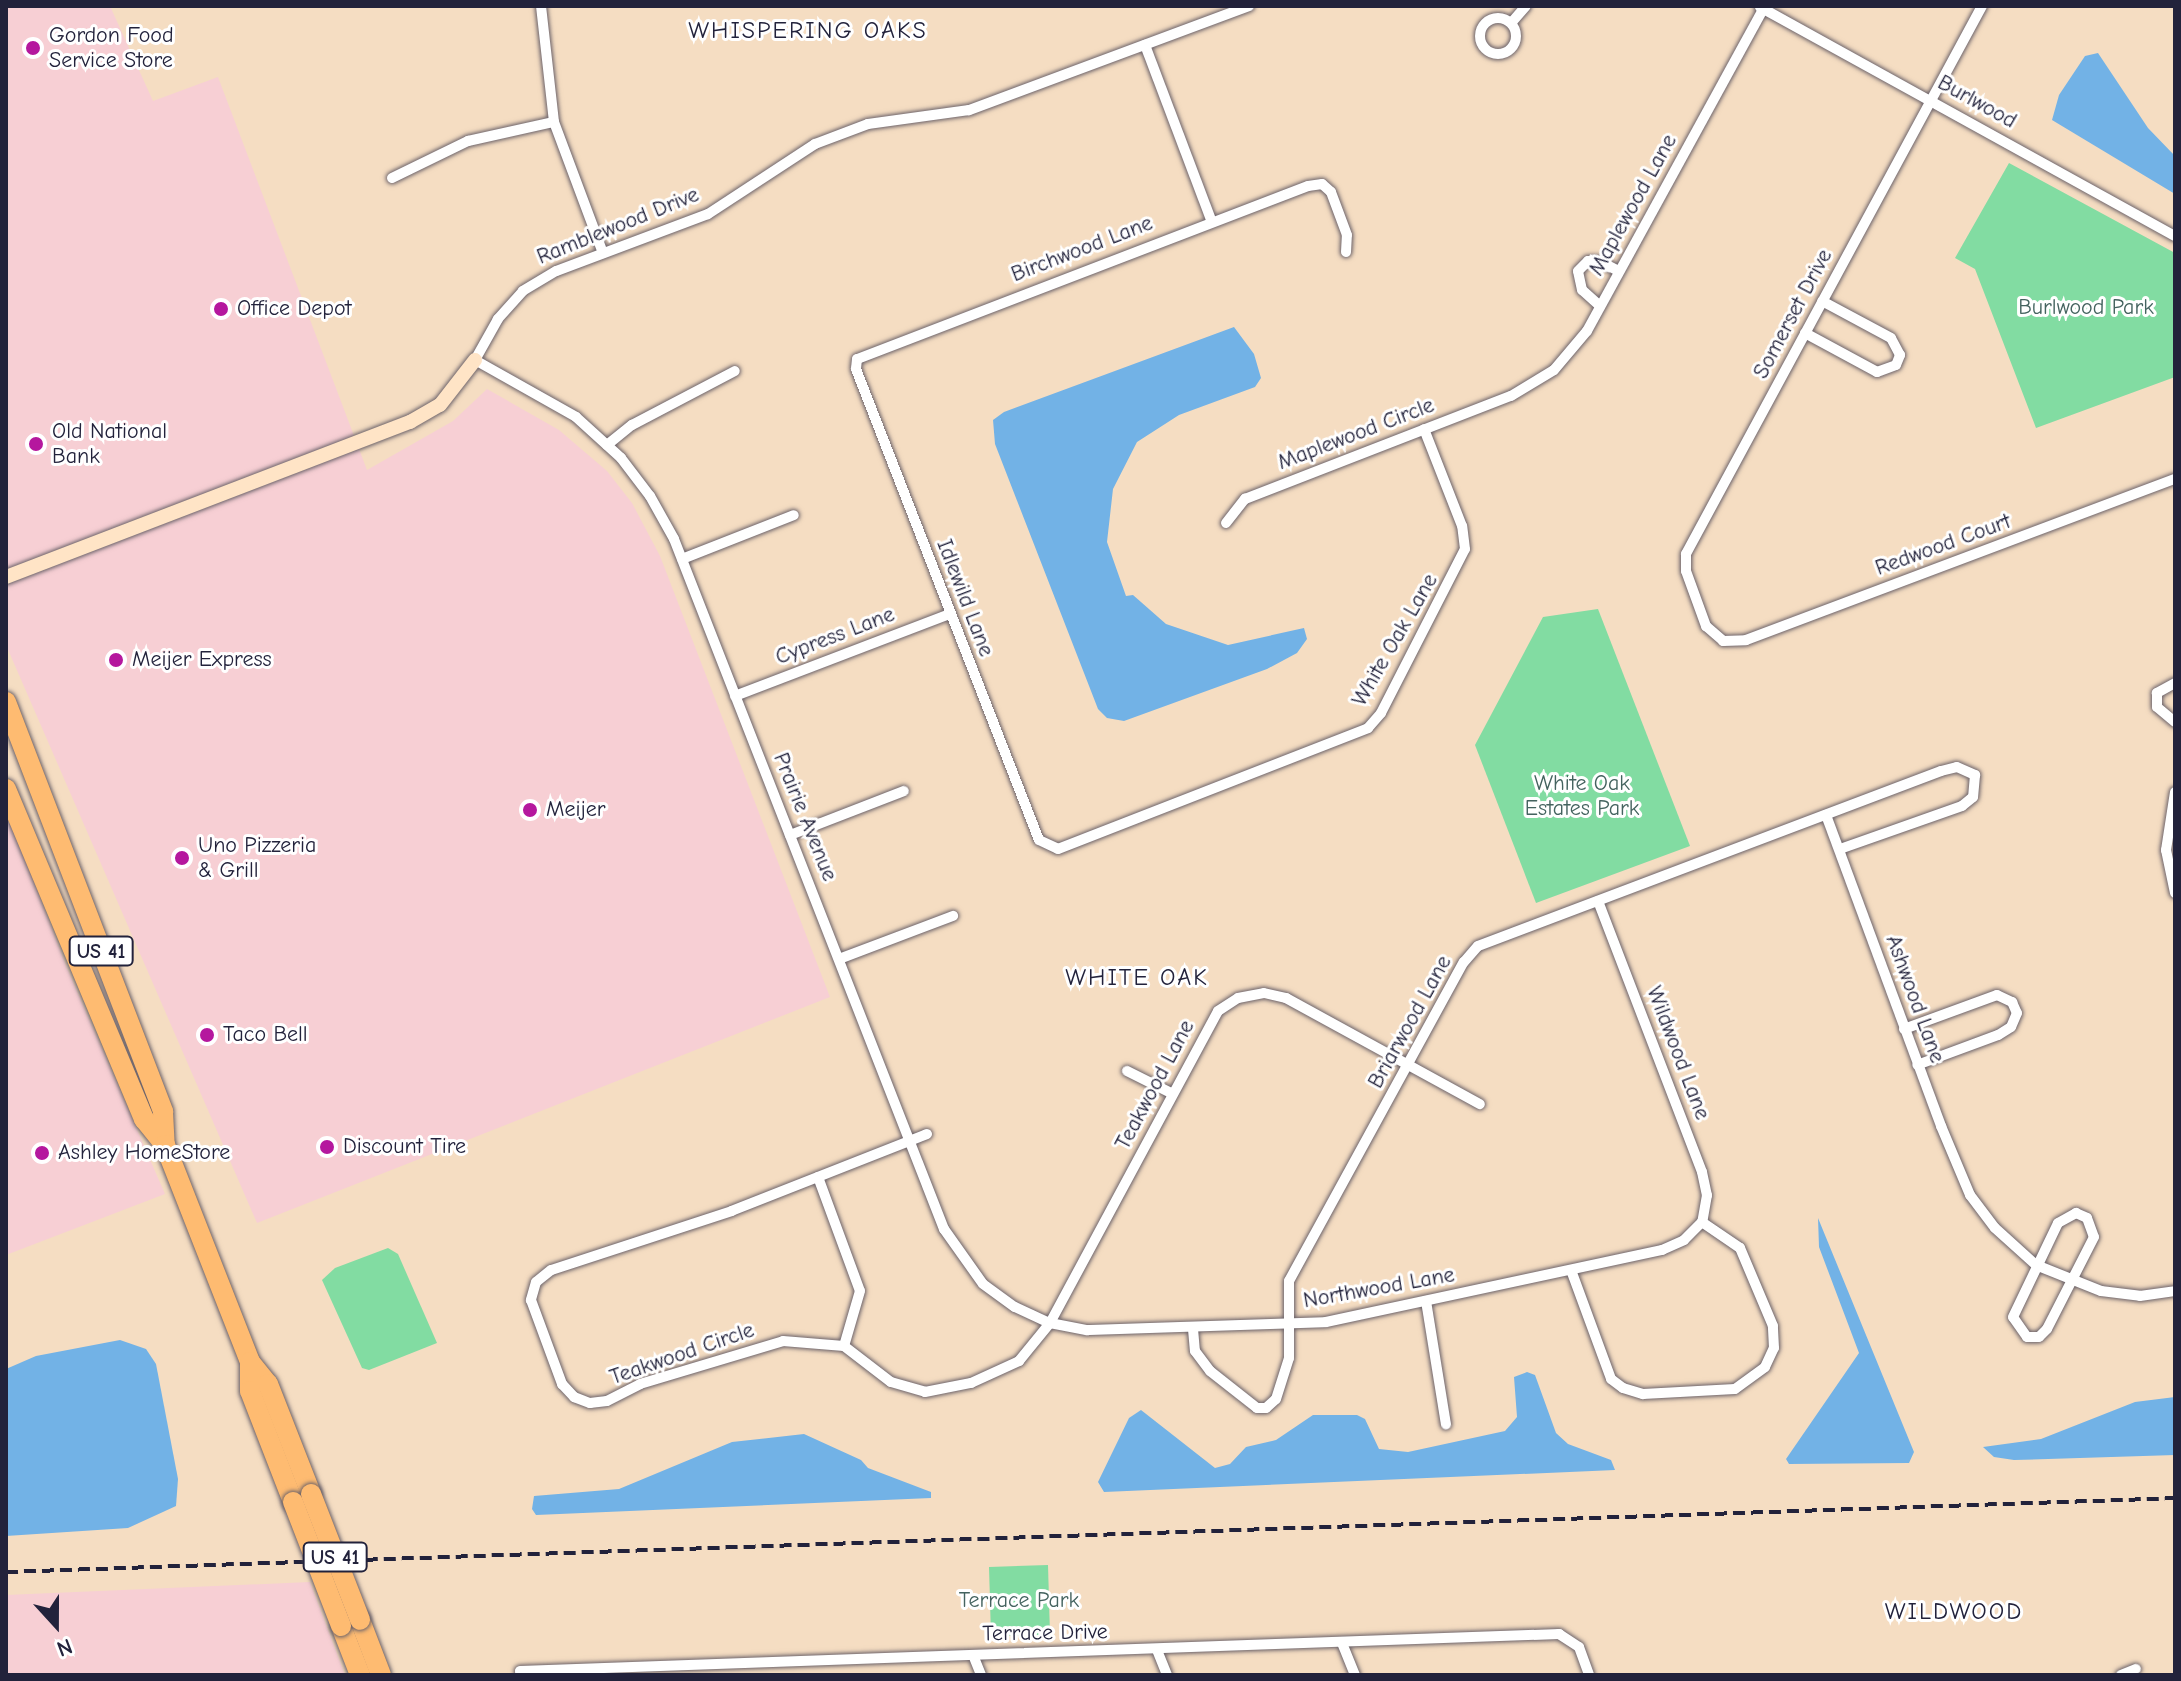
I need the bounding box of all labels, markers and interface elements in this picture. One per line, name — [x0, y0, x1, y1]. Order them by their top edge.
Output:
district label: WHISPERING OAKS — [688, 17, 928, 45]
place label: Gordon Food Service Store — [49, 22, 174, 74]
marker: Gordon Food Service Store — [24, 39, 42, 57]
street label: Burlwood — [1933, 70, 2021, 134]
street label: Maplewood Lane — [1583, 130, 1683, 280]
street label: Ramblewood Drive — [533, 181, 703, 271]
street label: Birchwood Lane — [1008, 210, 1156, 288]
street label: Somerset Drive — [1748, 245, 1838, 383]
park label: Burlwood Park — [2018, 295, 2154, 321]
place label: Office Depot — [237, 296, 352, 322]
marker: Office Depot — [212, 300, 230, 318]
street label: Maplewood Circle — [1274, 392, 1438, 476]
place label: Old National Bank — [52, 418, 167, 470]
marker: Old National Bank — [27, 435, 45, 453]
street label: Redwood Court — [1872, 508, 2014, 582]
street label: Idlewild Lane — [931, 536, 999, 660]
street label: White Oak Lane — [1346, 569, 1444, 711]
street label: Cypress Lane — [772, 601, 898, 671]
place label: Meijer Express — [132, 647, 272, 673]
marker: Meijer Express — [107, 651, 125, 669]
street label: Prairie Avenue — [767, 749, 843, 885]
park label: White Oak Estates Park — [1525, 770, 1639, 822]
place label: Meijer — [546, 797, 605, 823]
marker: Meijer — [521, 801, 539, 819]
place label: Uno Pizzeria & Grill — [198, 832, 316, 884]
marker: Uno Pizzeria & Grill — [173, 849, 191, 867]
street label: Ashwood Lane — [1880, 932, 1950, 1066]
road number: US 41 — [67, 935, 135, 967]
street label: Briarwood Lane — [1363, 951, 1457, 1093]
district label: WHITE OAK — [1065, 964, 1209, 992]
street label: Wildwood Lane — [1640, 983, 1716, 1123]
street label: Teakwood Lane — [1110, 1016, 1200, 1154]
place label: Taco Bell — [223, 1022, 308, 1048]
marker: Taco Bell — [198, 1026, 216, 1044]
place label: Discount Tire — [343, 1134, 466, 1160]
marker: Discount Tire — [318, 1138, 336, 1156]
place label: Ashley HomeStore — [58, 1140, 230, 1166]
marker: Ashley HomeStore — [33, 1144, 51, 1162]
street label: Northwood Lane — [1301, 1262, 1457, 1314]
street label: Teakwood Circle — [606, 1317, 758, 1391]
road number: US 41 — [301, 1541, 369, 1573]
north arrow — [16, 1585, 96, 1665]
park label: Terrace Park — [959, 1588, 1079, 1614]
district label: WILDWOOD — [1885, 1598, 2023, 1626]
street label: Terrace Drive — [982, 1619, 1108, 1647]
text: N — [53, 1633, 76, 1662]

